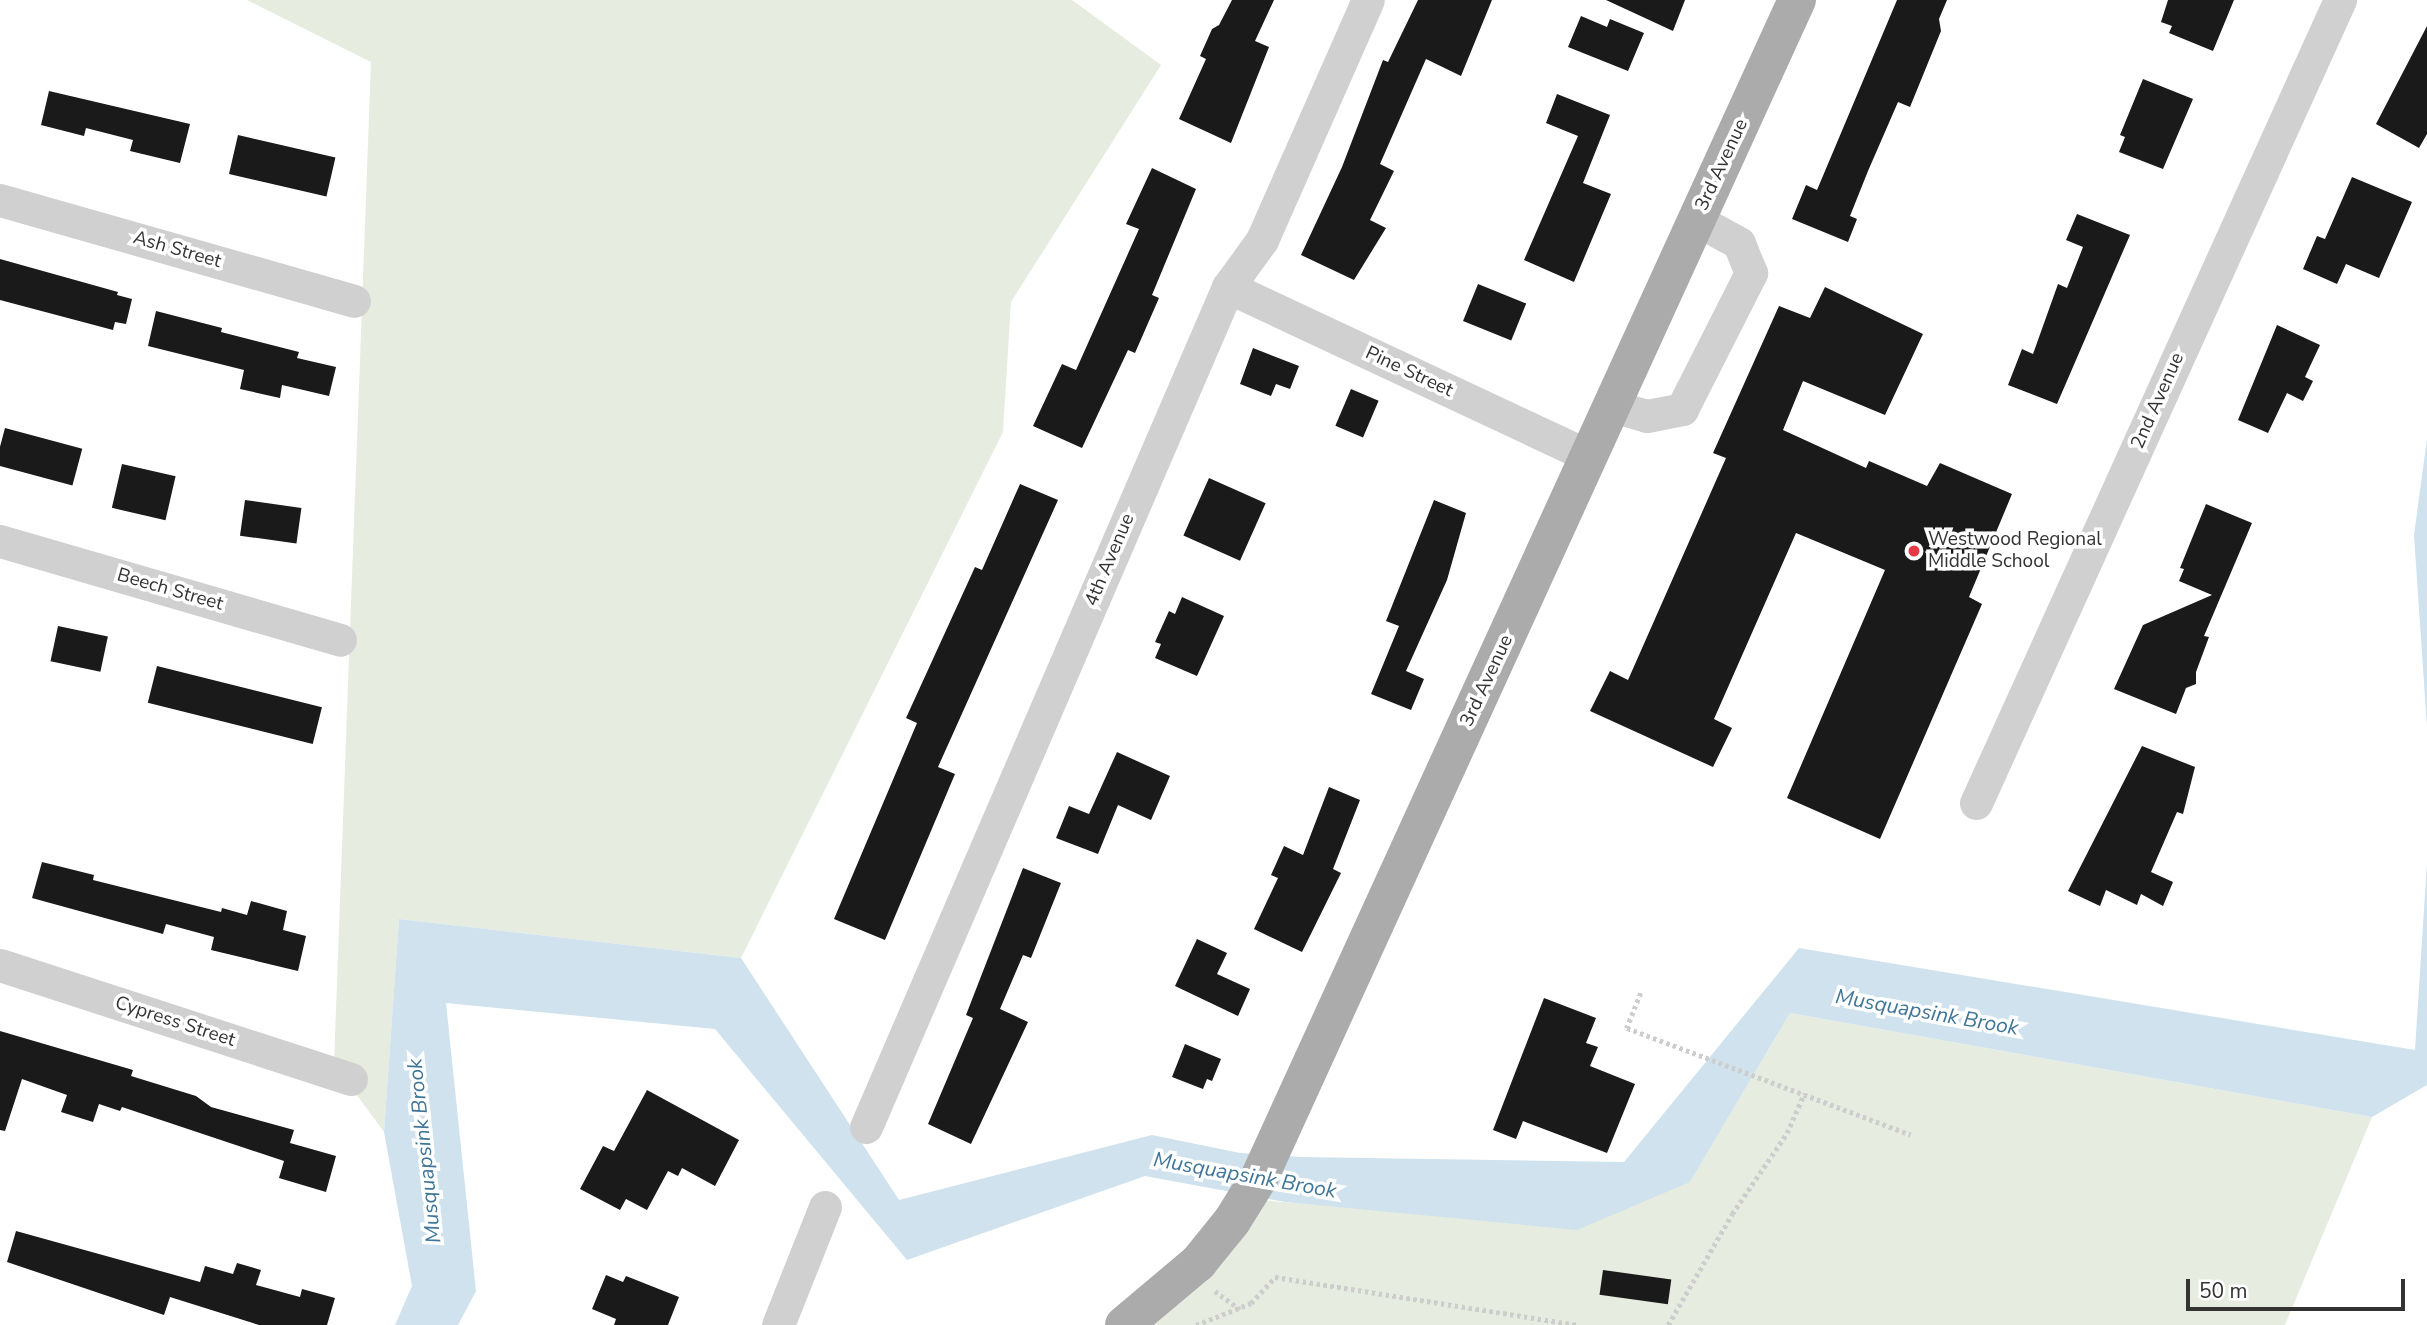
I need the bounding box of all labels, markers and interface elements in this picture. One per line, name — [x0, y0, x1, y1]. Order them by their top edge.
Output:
street label: 3rd Avenue — [1691, 115, 1753, 215]
street label: Ash Street — [130, 227, 224, 273]
street label: Pine Street — [1362, 342, 1456, 402]
street label: 2nd Avenue — [2127, 349, 2189, 453]
street label: 4th Avenue — [1080, 510, 1140, 610]
place label: Westwood Regional Middle School — [1928, 529, 2102, 573]
marker: Westwood Regional Middle School — [1906, 543, 1922, 559]
street label: Beech Street — [114, 564, 226, 616]
street label: 3rd Avenue — [1456, 631, 1518, 731]
water label: Musquapsink Brook — [1833, 983, 2021, 1041]
street label: Cypress Street — [112, 992, 238, 1052]
water label: Musquapsink Brook — [402, 1057, 446, 1245]
water label: Musquapsink Brook — [1151, 1146, 1339, 1204]
scale bar — [2189, 1266, 2408, 1310]
text: 50 m — [2199, 1277, 2248, 1305]

